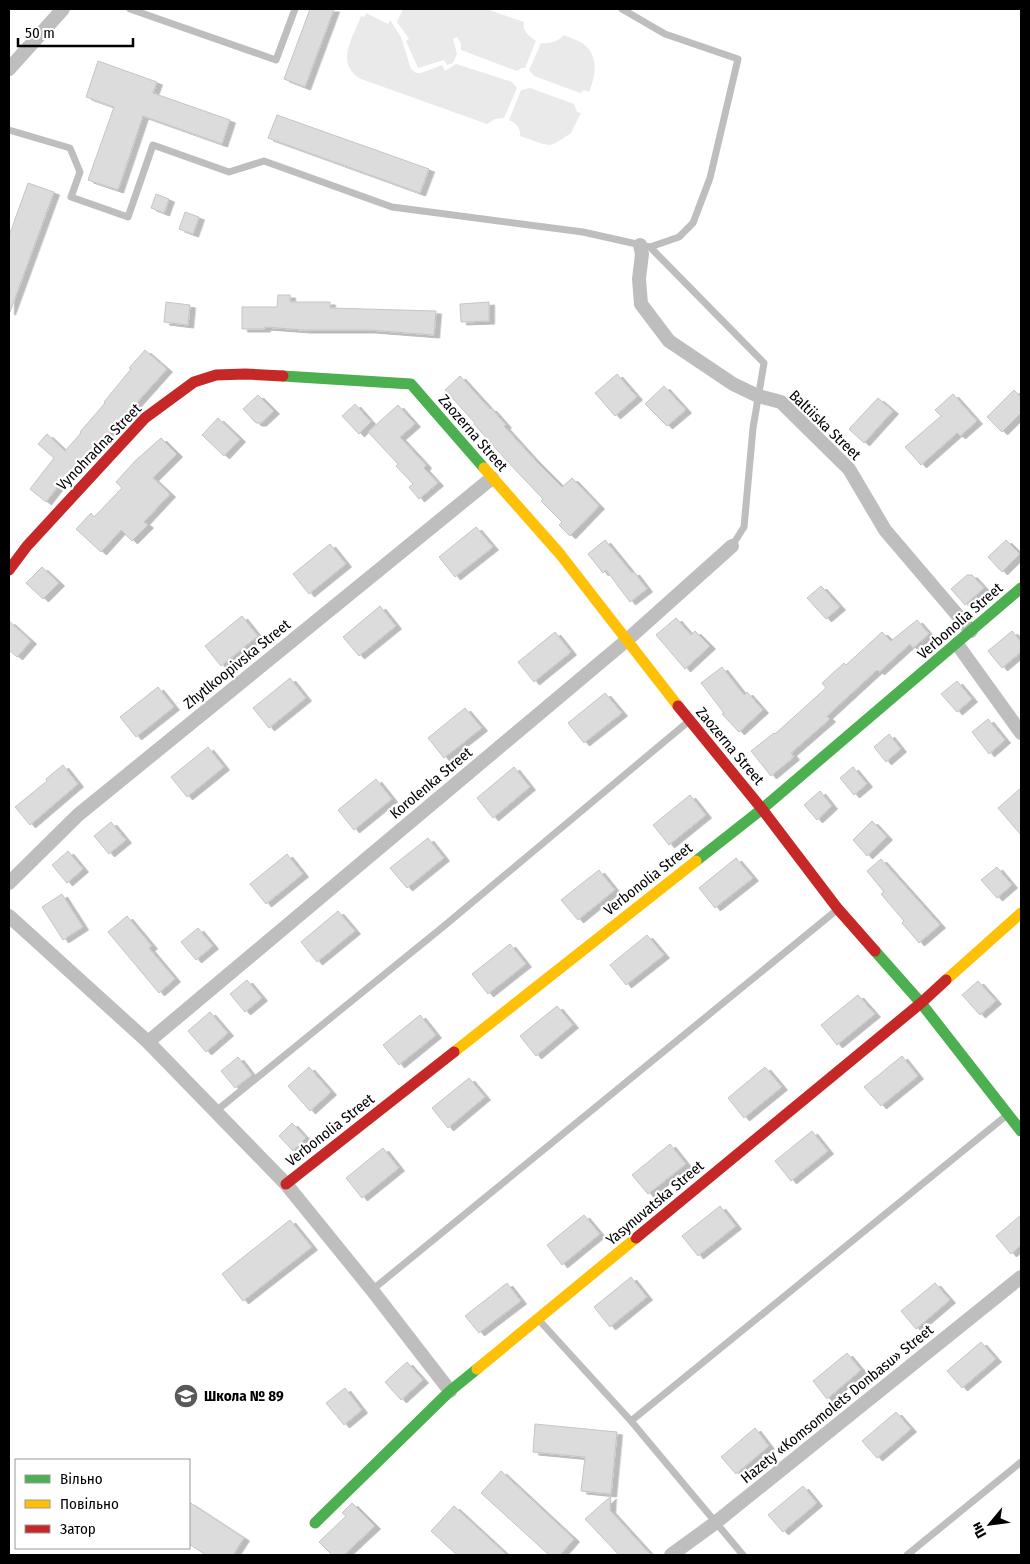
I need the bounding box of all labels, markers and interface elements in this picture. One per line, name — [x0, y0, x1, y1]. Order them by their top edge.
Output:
scale bar — [18, 15, 132, 47]
text: 50 m — [25, 24, 55, 42]
street label: Baltiiska Street — [785, 386, 865, 464]
street label: Zaozerna Street — [435, 391, 511, 475]
street label: Vynohradna Street — [53, 400, 145, 494]
street label: Verbonolia Street — [914, 579, 1006, 663]
street label: Zhytlkoopivska Street — [180, 615, 294, 713]
street label: Zaozerna Street — [692, 703, 768, 789]
street label: Korolenka Street — [386, 743, 476, 823]
street label: Verbonolia Street — [600, 839, 696, 919]
street label: Verbonolia Street — [282, 1090, 378, 1170]
street label: Yasynuvatska Street — [603, 1157, 708, 1249]
street label: Hazety «Komsomolets Donbasu» Street — [737, 1321, 937, 1487]
school or university icon: Школа № 89 — [173, 1383, 199, 1409]
place label: Школа № 89 — [204, 1387, 284, 1405]
legend — [15, 1459, 190, 1549]
text: Вільно — [60, 1470, 103, 1488]
text: Повільно — [60, 1495, 119, 1513]
north arrow — [965, 1499, 1015, 1549]
text: Пн — [968, 1519, 990, 1541]
text: Затор — [60, 1520, 96, 1538]

